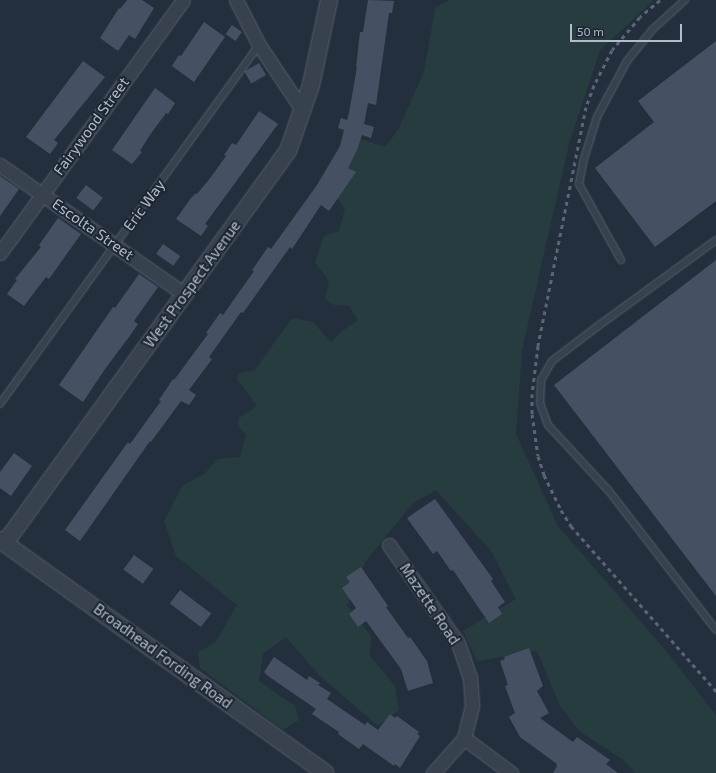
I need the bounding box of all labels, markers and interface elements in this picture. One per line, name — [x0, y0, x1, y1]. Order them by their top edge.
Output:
scale bar — [572, 16, 684, 42]
text: 50 m — [577, 24, 604, 38]
street label: Fairywood Street — [49, 74, 133, 178]
street label: Eric Way — [119, 176, 169, 234]
street label: Escolta Street — [49, 194, 137, 264]
street label: West Prospect Avenue — [140, 217, 244, 351]
street label: Mazette Road — [396, 560, 464, 648]
street label: Broadhead Fording Road — [90, 600, 236, 712]

